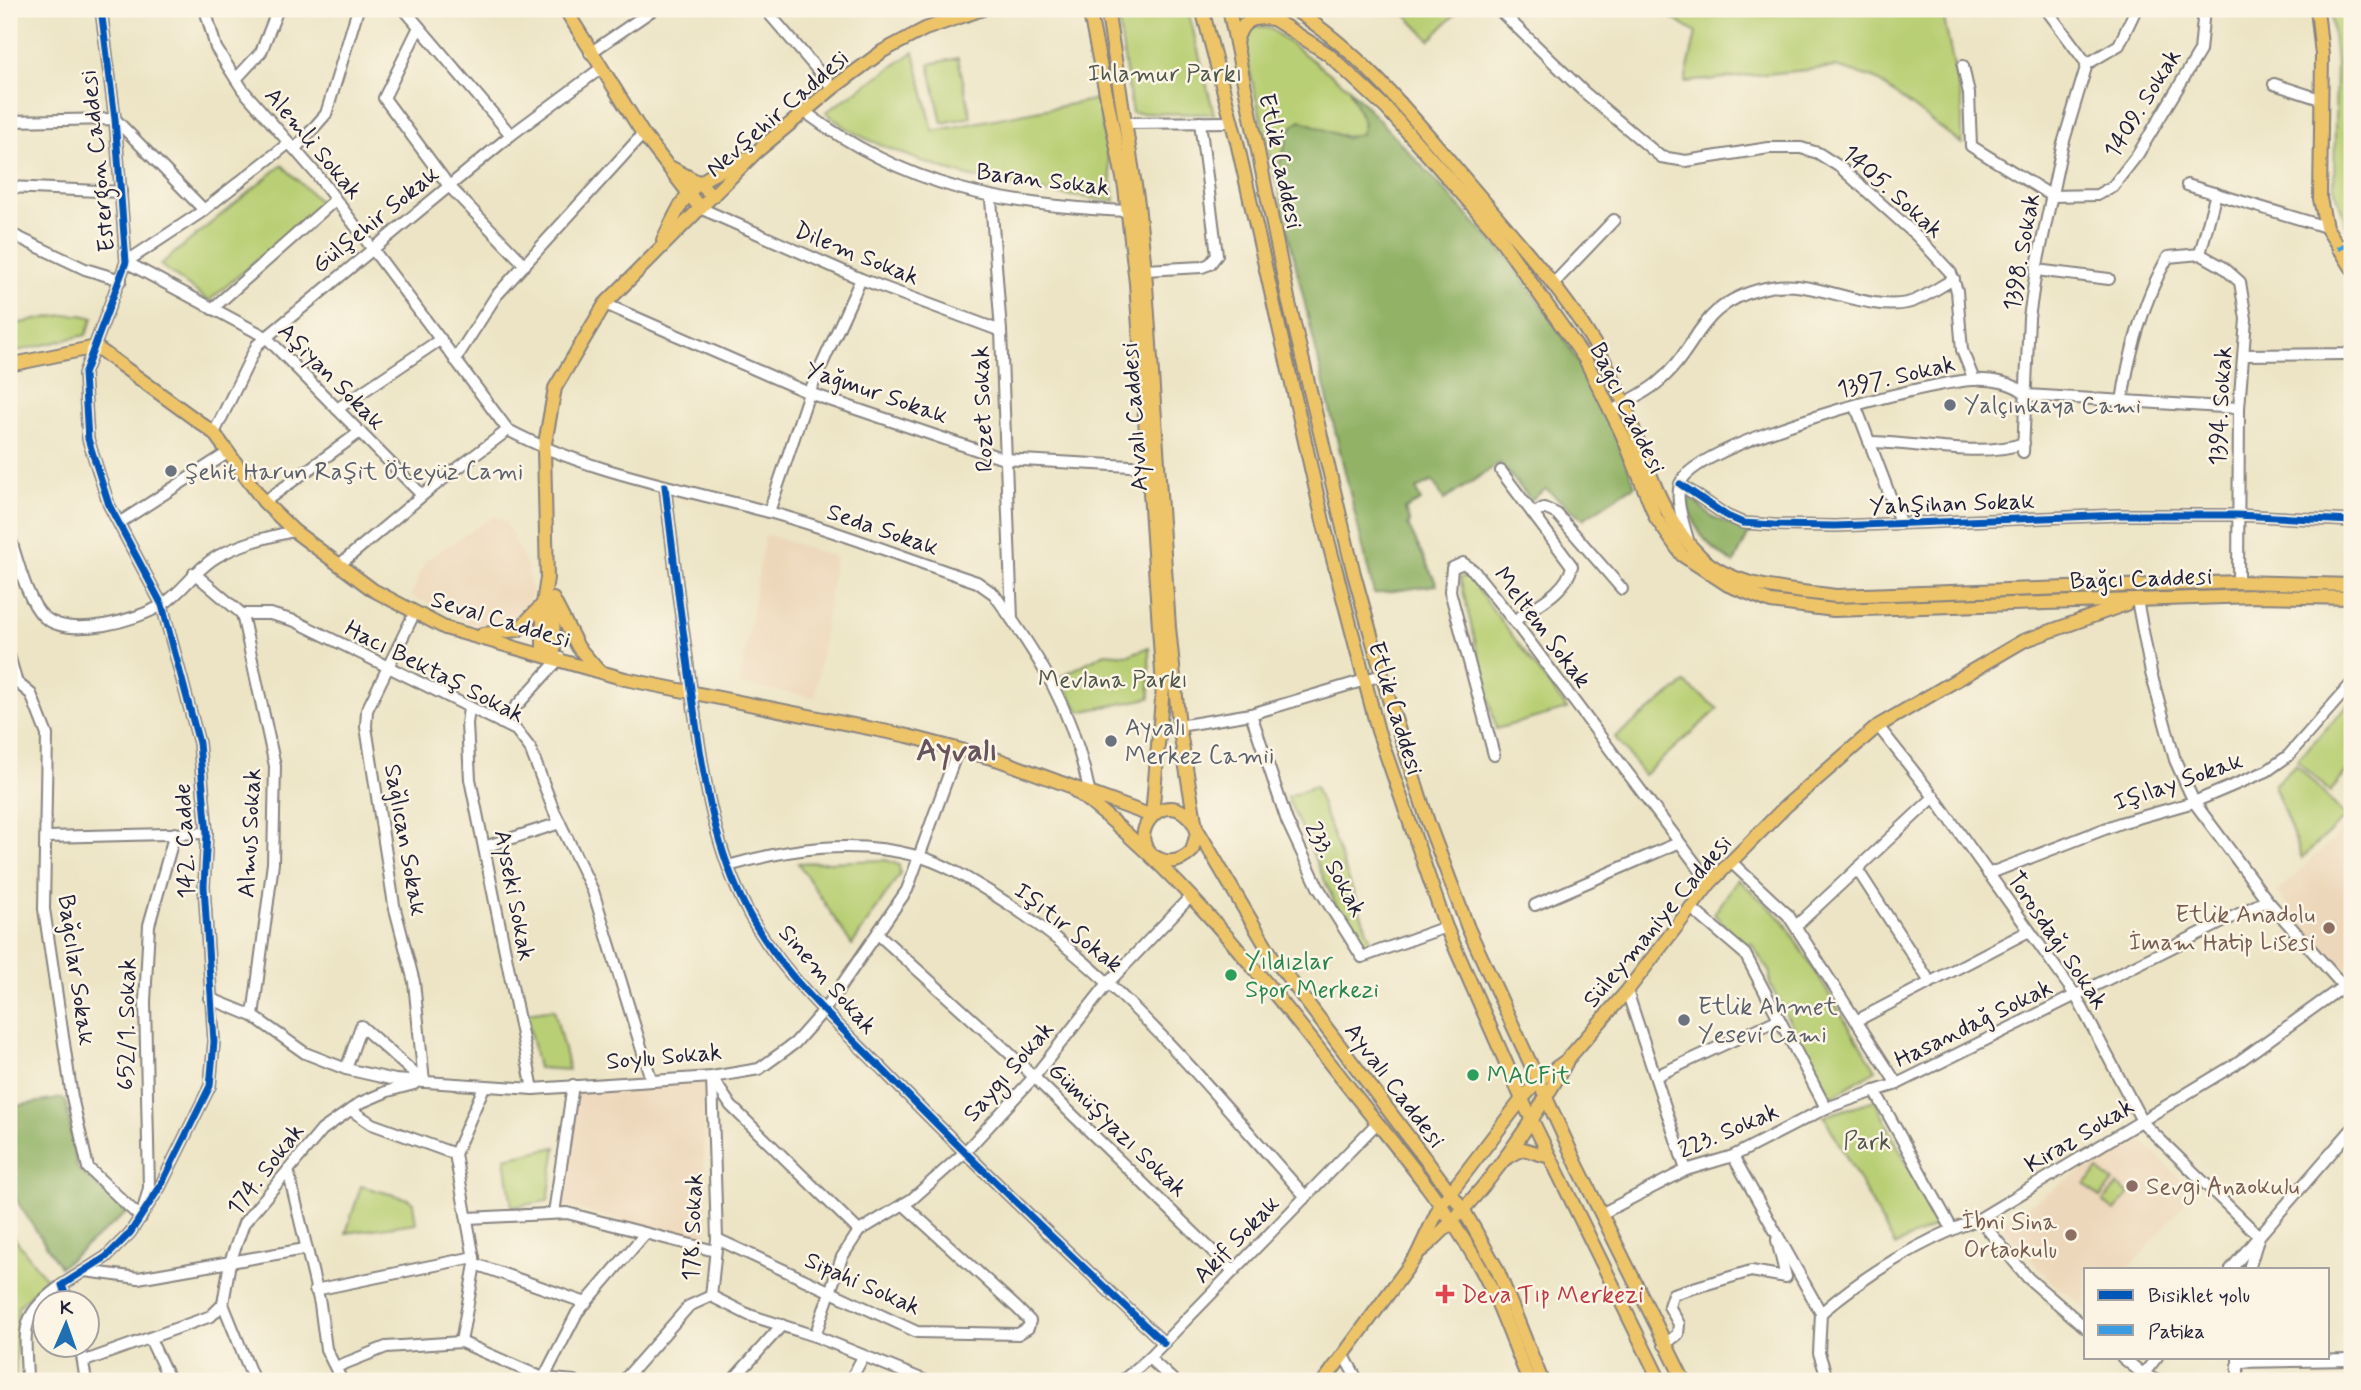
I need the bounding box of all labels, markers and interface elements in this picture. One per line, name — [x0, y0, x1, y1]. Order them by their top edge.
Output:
street label: Nevşehir Caddesi — [700, 43, 856, 185]
street label: 1409. Sokak — [2097, 43, 2189, 164]
park label: Ihlamur Parkı — [1088, 59, 1242, 90]
street label: Estergon Caddesi — [74, 68, 126, 254]
street label: Alemli Sokak — [257, 81, 369, 207]
street label: Etlik Caddesi — [1250, 91, 1309, 232]
street label: 1405. Sokak — [1835, 138, 1949, 246]
street label: Baran Sokak — [974, 157, 1111, 204]
street label: Gülşehir Sokak — [306, 159, 446, 281]
street label: 1398. Sokak — [1997, 191, 2048, 314]
street label: Dilem Sokak — [789, 215, 924, 294]
street label: Aşiyan Sokak — [270, 317, 391, 438]
street label: Bağcı Caddesi — [1582, 338, 1672, 479]
street label: Ayvalı Caddesi — [1115, 341, 1156, 492]
street label: Rozet Sokak — [966, 345, 1001, 473]
street label: 1394. Sokak — [2203, 345, 2240, 467]
street label: 1397. Sokak — [1834, 349, 1959, 406]
street label: Yağmur Sokak — [801, 355, 952, 432]
place label: Yalçınkaya Cami — [1964, 391, 2141, 422]
marker: Yalçınkaya Cami — [1942, 397, 1958, 413]
place label: Şehit Harun Raşit Öteyüz Cami — [185, 457, 523, 488]
marker: Şehit Harun Raşit Öteyüz Cami — [163, 463, 179, 479]
street label: Yahşihan Sokak — [1869, 486, 2035, 523]
street label: Seda Sokak — [822, 497, 943, 564]
street label: Meltem Sokak — [1486, 561, 1598, 695]
street label: Bağcı Caddesi — [2069, 562, 2213, 597]
street label: Seval Caddesi — [427, 584, 574, 656]
street label: Hacı Bektaş Sokak — [339, 614, 529, 731]
street label: Etlik Caddesi — [1360, 638, 1430, 779]
park label: Mevlana Parkı — [1038, 665, 1188, 696]
place label: Ayvalı Merkez Camii — [1125, 713, 1274, 772]
district label: Ayvalı — [916, 730, 998, 772]
marker: Ayvalı Merkez Camii — [1103, 733, 1119, 749]
street label: Işılay Sokak — [2110, 746, 2247, 819]
street label: Sağlıcan Sokak — [376, 762, 433, 919]
street label: Almus Sokak — [232, 767, 269, 899]
street label: 142. Cadde — [168, 783, 203, 899]
street label: 233. Sokak — [1297, 817, 1373, 923]
street label: Ayseki Sokak — [486, 827, 541, 963]
street label: Süleymaniye Caddesi — [1577, 829, 1740, 1015]
street label: Torosdağı Sokak — [1999, 866, 2114, 1016]
street label: Işıtır Sokak — [1007, 876, 1129, 980]
street label: Bağcılar Sokak — [50, 893, 101, 1048]
place label: Etlik Anadolu İmam Hatip Lisesi — [2129, 900, 2315, 959]
street label: Sinem Sokak — [771, 919, 883, 1042]
marker: Etlik Anadolu İmam Hatip Lisesi — [2321, 920, 2337, 936]
place label: Yıldızlar Spor Merkezi — [1245, 947, 1379, 1006]
street label: 652/1. Sokak — [111, 957, 144, 1091]
marker: Yıldızlar Spor Merkezi — [1223, 967, 1239, 983]
street label: Hasandağ Sokak — [1889, 973, 2058, 1076]
place label: Etlik Ahmet Yesevi Cami — [1698, 992, 1838, 1051]
marker: Etlik Ahmet Yesevi Cami — [1676, 1012, 1692, 1028]
street label: Saygı Sokak — [957, 1015, 1063, 1130]
street label: Ayvalı Caddesi — [1336, 1017, 1451, 1155]
street label: Soylu Sokak — [605, 1037, 723, 1078]
street label: Gümüşyazı Sokak — [1041, 1056, 1193, 1205]
place label: MACFit — [1487, 1061, 1571, 1092]
marker: MACFit — [1465, 1067, 1481, 1083]
street label: Kiraz Sokak — [2019, 1091, 2140, 1181]
street label: 223. Sokak — [1674, 1096, 1784, 1166]
street label: 174. Sokak — [220, 1117, 312, 1222]
park label: Park — [1843, 1127, 1891, 1158]
street label: 178. Sokak — [676, 1172, 711, 1282]
place label: Sevgi Anaokulu — [2146, 1172, 2300, 1205]
marker: Sevgi Anaokulu — [2124, 1178, 2140, 1194]
street label: Akif Sokak — [1187, 1189, 1287, 1291]
place label: İbni Sina Ortaokulu — [1962, 1207, 2058, 1266]
marker: İbni Sina Ortaokulu — [2063, 1227, 2079, 1243]
street label: Sipahi Sokak — [800, 1245, 925, 1324]
legend — [2084, 1268, 2330, 1358]
place label: Deva Tıp Merkezi — [1461, 1280, 1643, 1311]
text: Bisiklet yolu — [2148, 1282, 2250, 1310]
marker: Deva Tıp Merkezi — [1435, 1284, 1455, 1304]
north arrow — [32, 1288, 102, 1358]
text: K — [59, 1296, 74, 1321]
text: Patika — [2148, 1318, 2205, 1346]

